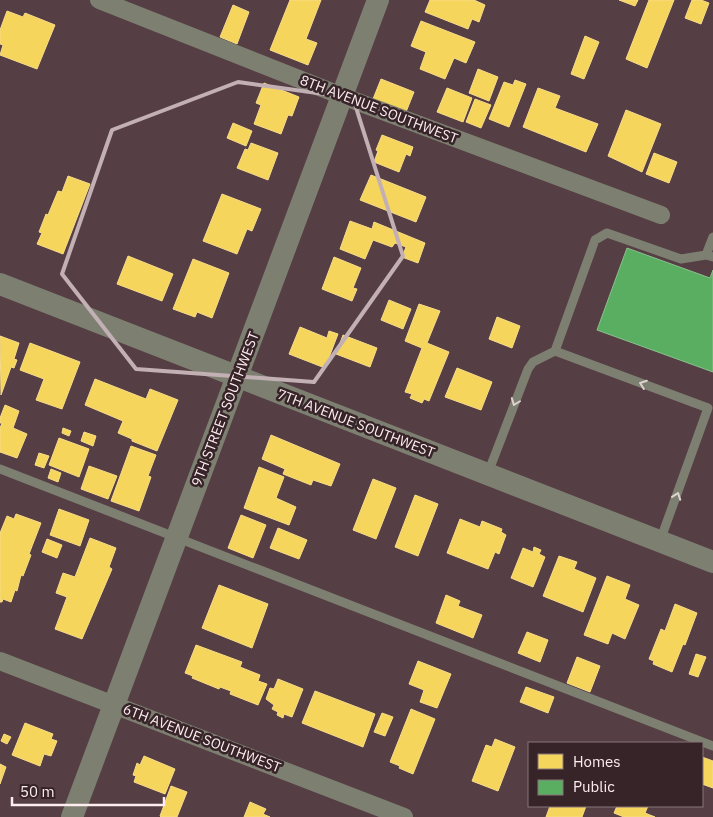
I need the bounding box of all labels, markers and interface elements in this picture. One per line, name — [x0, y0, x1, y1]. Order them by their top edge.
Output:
street label: 8TH AVENUE SOUTHWEST — [298, 71, 460, 147]
street label: 9TH STREET SOUTHWEST — [187, 329, 263, 489]
one-way arrow — [639, 380, 648, 390]
street label: 7TH AVENUE SOUTHWEST — [275, 385, 437, 461]
one-way arrow — [511, 397, 521, 406]
one-way arrow — [671, 492, 681, 500]
street label: 6TH AVENUE SOUTHWEST — [121, 700, 283, 776]
legend — [528, 742, 703, 807]
text: Homes — [573, 752, 621, 771]
scale bar — [12, 774, 165, 806]
text: Public — [573, 777, 615, 796]
text: 50 m — [20, 782, 55, 801]

